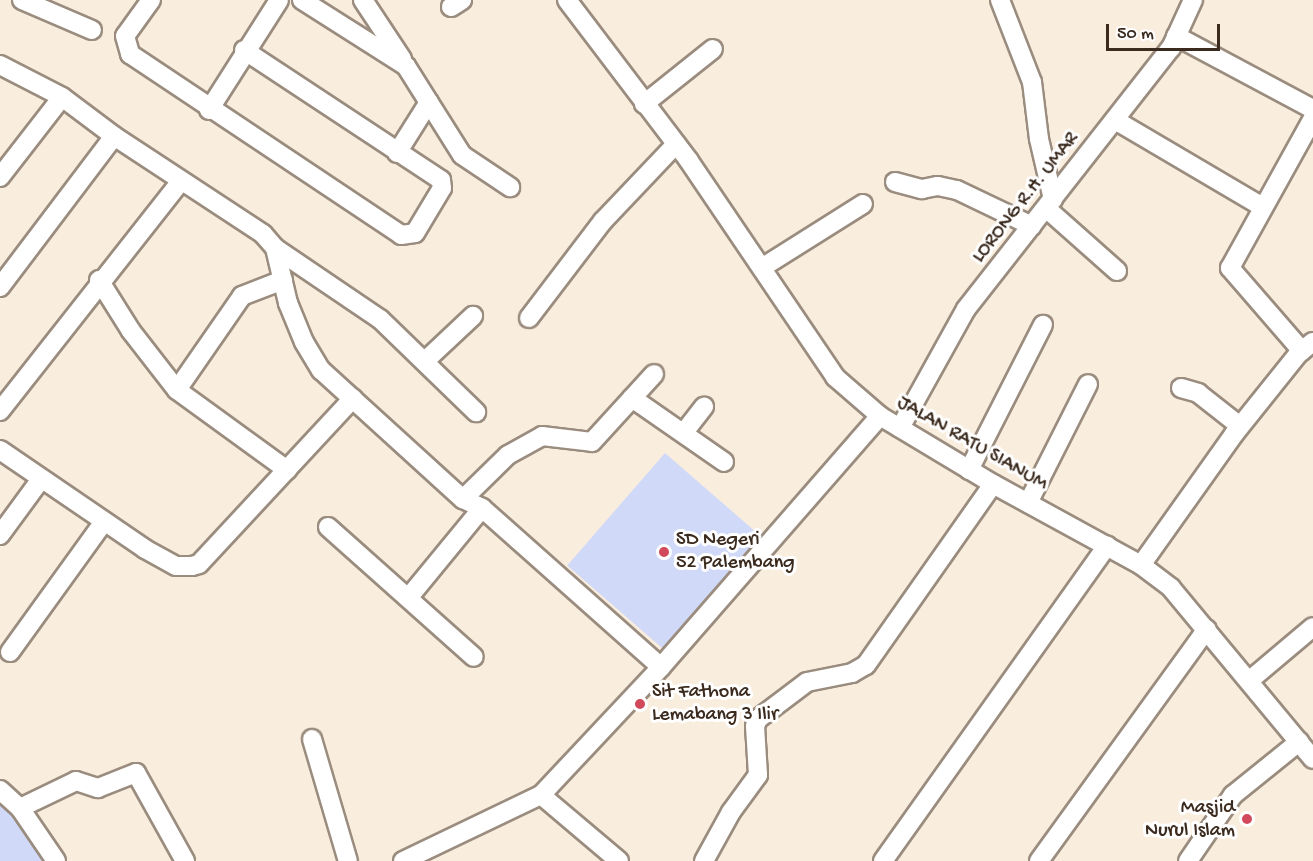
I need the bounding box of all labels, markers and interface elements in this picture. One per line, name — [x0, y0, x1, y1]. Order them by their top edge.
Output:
scale bar — [1109, 12, 1223, 50]
text: 50 m — [1117, 24, 1154, 45]
street label: LORONG R.H. UMAR — [968, 128, 1084, 268]
street label: JALAN RATU SIANUM — [892, 391, 1052, 497]
place label: SD Negeri 52 Palembang — [676, 528, 795, 575]
marker: SD Negeri 52 Palembang — [657, 545, 671, 559]
place label: Sit Fathona Lemabang 3 Ilir — [652, 680, 778, 727]
marker: Sit Fathona Lemabang 3 Ilir — [633, 697, 647, 711]
place label: Masjid Nurul Islam — [1145, 796, 1235, 843]
marker: Masjid Nurul Islam — [1240, 812, 1254, 826]

